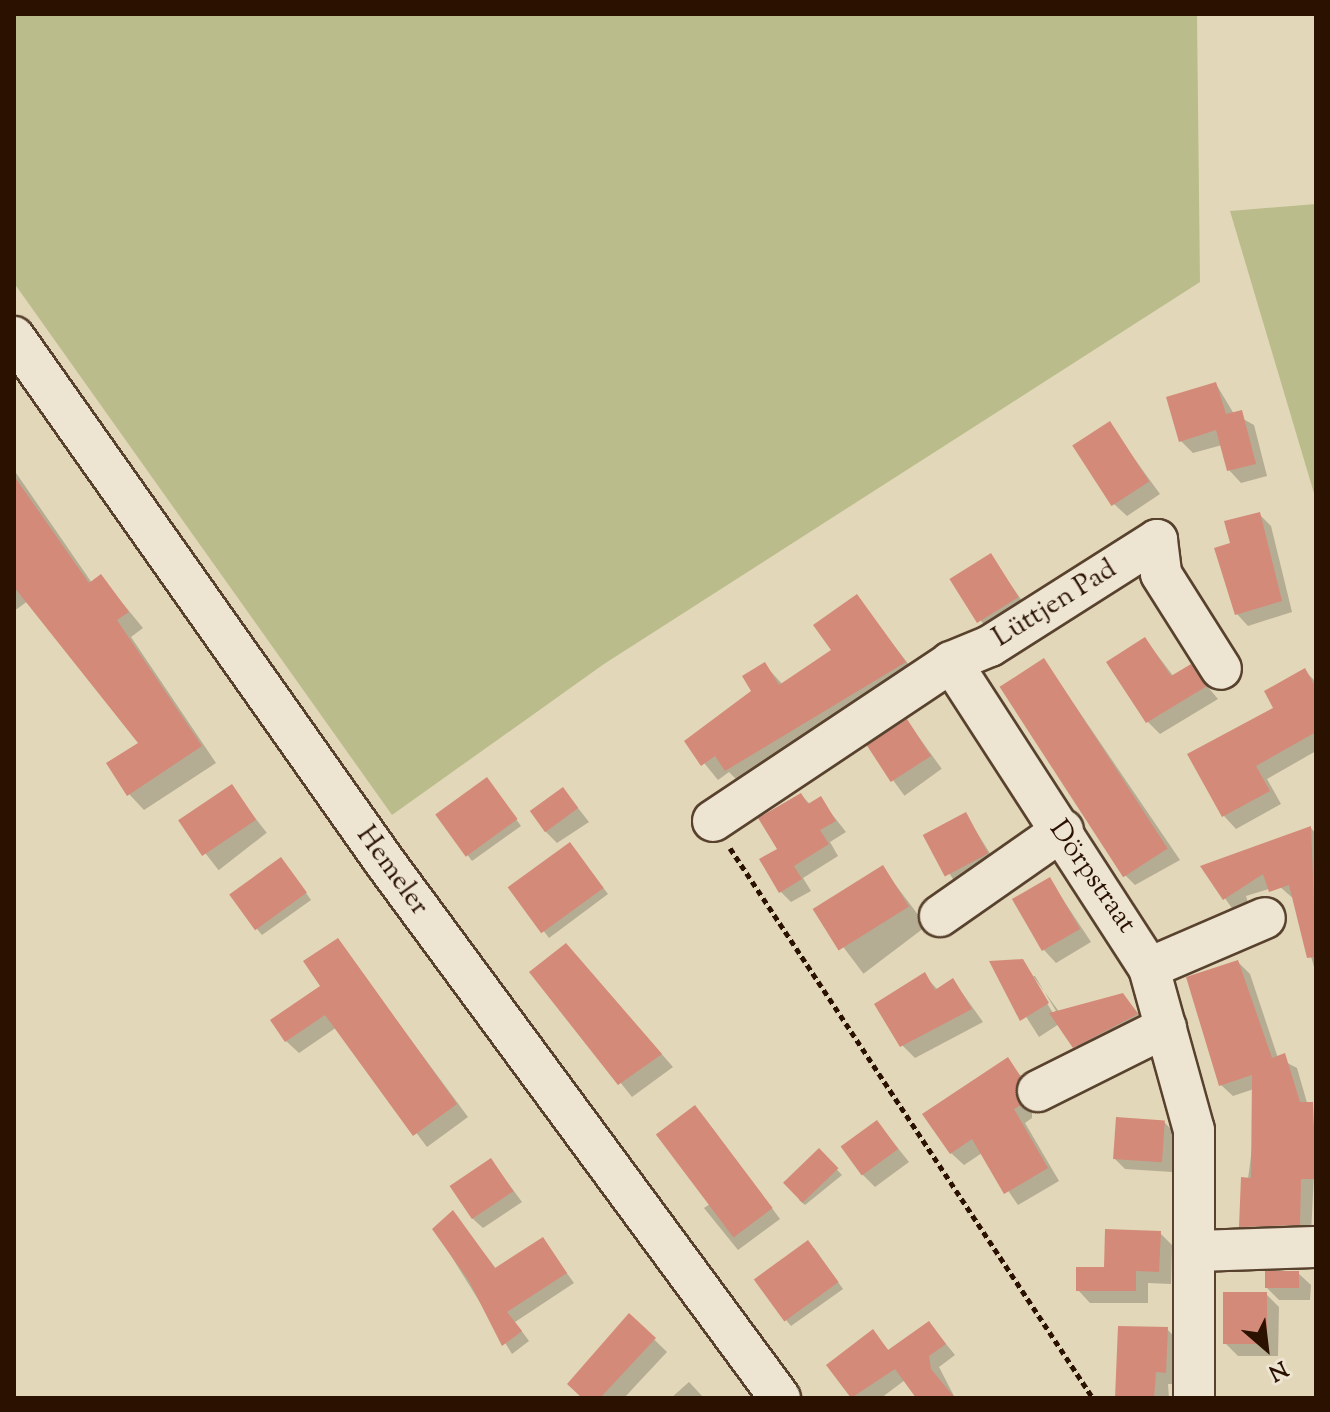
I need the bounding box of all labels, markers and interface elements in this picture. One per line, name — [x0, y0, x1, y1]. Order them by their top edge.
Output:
street label: Lüttjen Pad — [987, 553, 1123, 655]
street label: Dörpstraat — [1041, 814, 1143, 940]
street label: Hemeler — [348, 820, 436, 922]
north arrow — [1226, 1308, 1306, 1388]
text: N — [1262, 1351, 1293, 1387]

